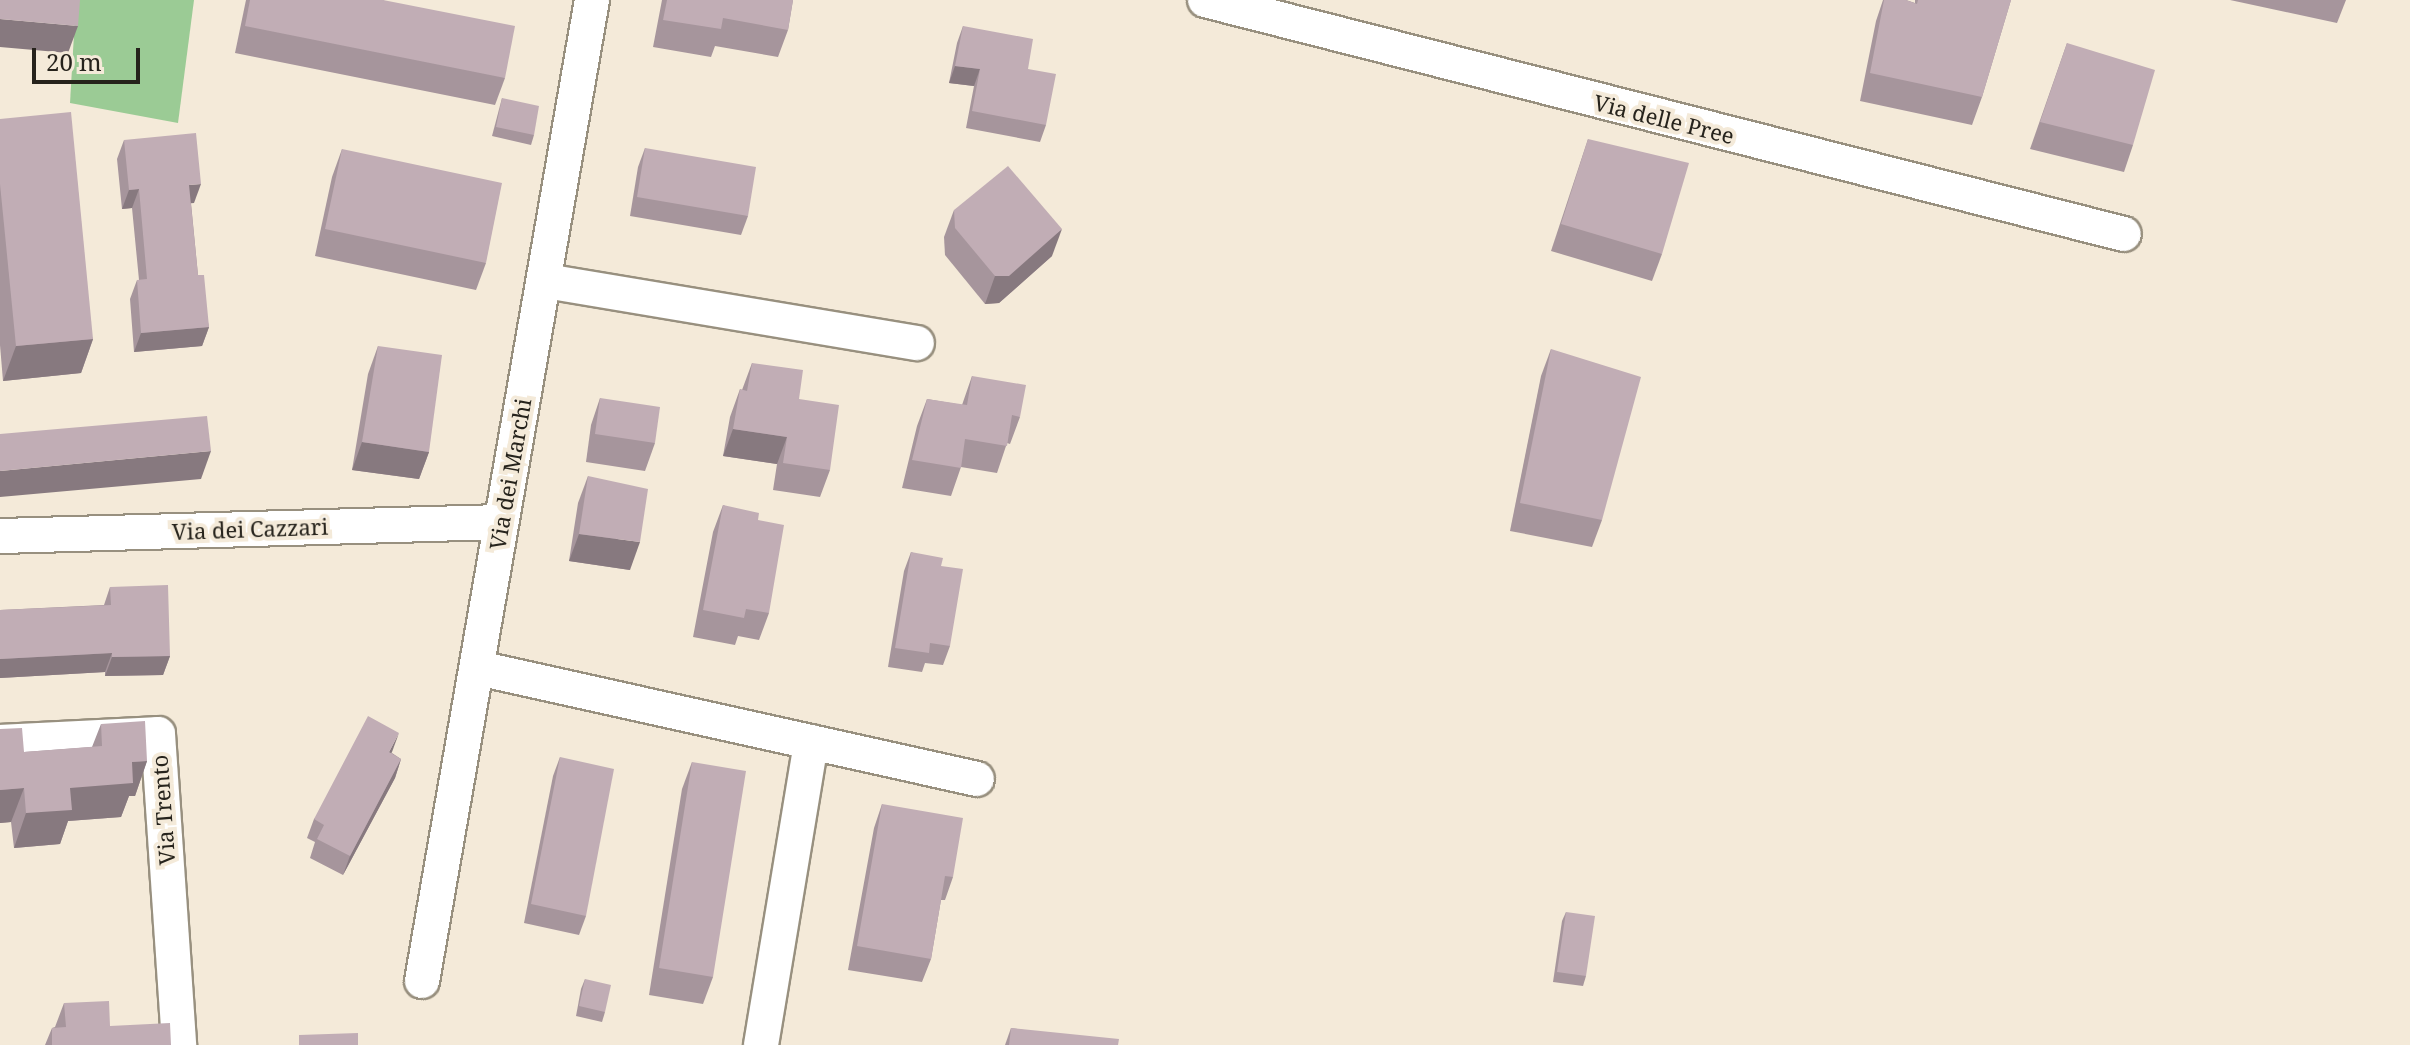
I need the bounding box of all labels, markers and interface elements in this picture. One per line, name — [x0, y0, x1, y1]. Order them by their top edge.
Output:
scale bar — [36, 32, 144, 82]
text: 20 m — [46, 45, 102, 78]
street label: Via delle Pree — [1591, 89, 1737, 149]
street label: Via dei Marchi — [484, 396, 536, 552]
street label: Via dei Cazzari — [171, 513, 329, 545]
street label: Via Trento — [146, 754, 180, 866]

